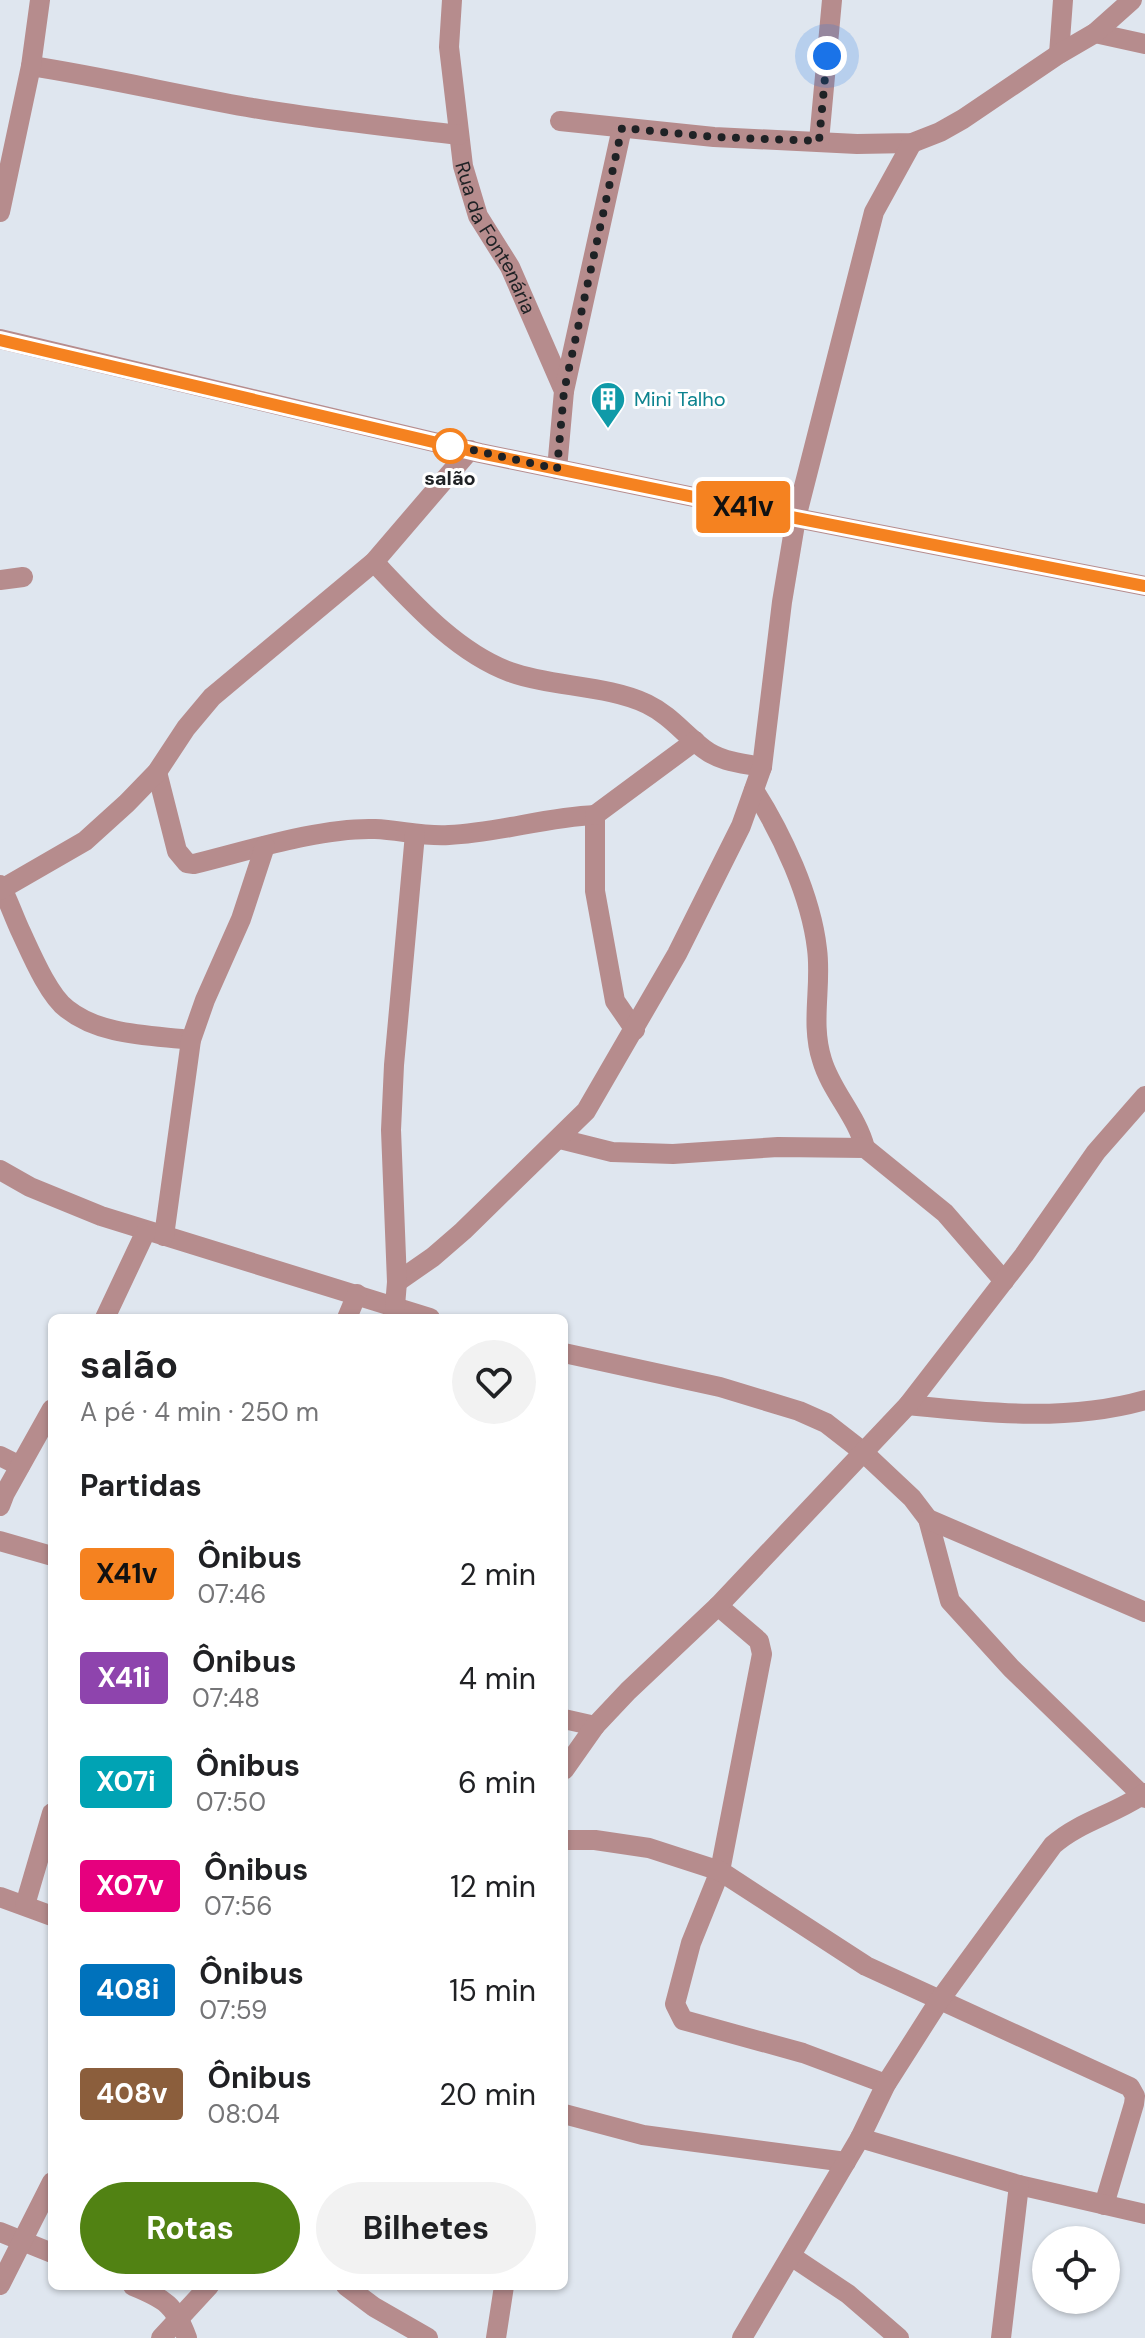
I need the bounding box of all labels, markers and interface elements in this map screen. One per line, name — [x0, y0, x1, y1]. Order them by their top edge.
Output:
your location — [807, 36, 847, 76]
street label: Rua da Fontenária — [449, 158, 542, 318]
building icon: Mini Talho — [589, 380, 627, 430]
place label: Mini Talho — [634, 386, 726, 412]
marker: salão — [433, 429, 467, 463]
place label: salão — [424, 465, 476, 491]
line badge: X41v — [687, 481, 799, 533]
text: X41v — [712, 488, 774, 525]
text: salão — [80, 1340, 178, 1390]
button: heart — [452, 1340, 536, 1424]
text: A pé · 4 min · 250 m — [80, 1395, 319, 1429]
text: Partidas — [80, 1466, 202, 1505]
text: Ônibus — [198, 1538, 302, 1577]
text: X41v — [96, 1555, 158, 1592]
text: 2 min — [460, 1555, 536, 1594]
text: 07:46 — [198, 1577, 266, 1611]
text: Ônibus — [192, 1642, 296, 1681]
text: X41i — [97, 1659, 151, 1696]
text: 4 min — [459, 1659, 536, 1698]
text: 07:48 — [192, 1681, 260, 1715]
text: Ônibus — [196, 1746, 300, 1785]
text: X07i — [96, 1763, 156, 1800]
text: 6 min — [458, 1763, 536, 1802]
text: 07:50 — [196, 1785, 266, 1819]
text: Ônibus — [204, 1850, 308, 1889]
text: X07v — [96, 1867, 164, 1904]
text: 12 min — [450, 1867, 536, 1906]
text: 07:56 — [204, 1889, 273, 1923]
text: Ônibus — [199, 1954, 304, 1993]
text: 408i — [96, 1971, 159, 2008]
text: 15 min — [449, 1971, 536, 2010]
text: 07:59 — [199, 1993, 267, 2027]
text: Ônibus — [207, 2058, 312, 2097]
text: 408v — [96, 2075, 167, 2112]
text: 20 min — [439, 2075, 536, 2114]
text: 08:04 — [207, 2097, 280, 2131]
button: Rotas — [80, 2182, 300, 2274]
button: Bilhetes — [316, 2182, 536, 2274]
map controls — [1032, 2226, 1120, 2314]
button: locate — [1032, 2226, 1120, 2314]

